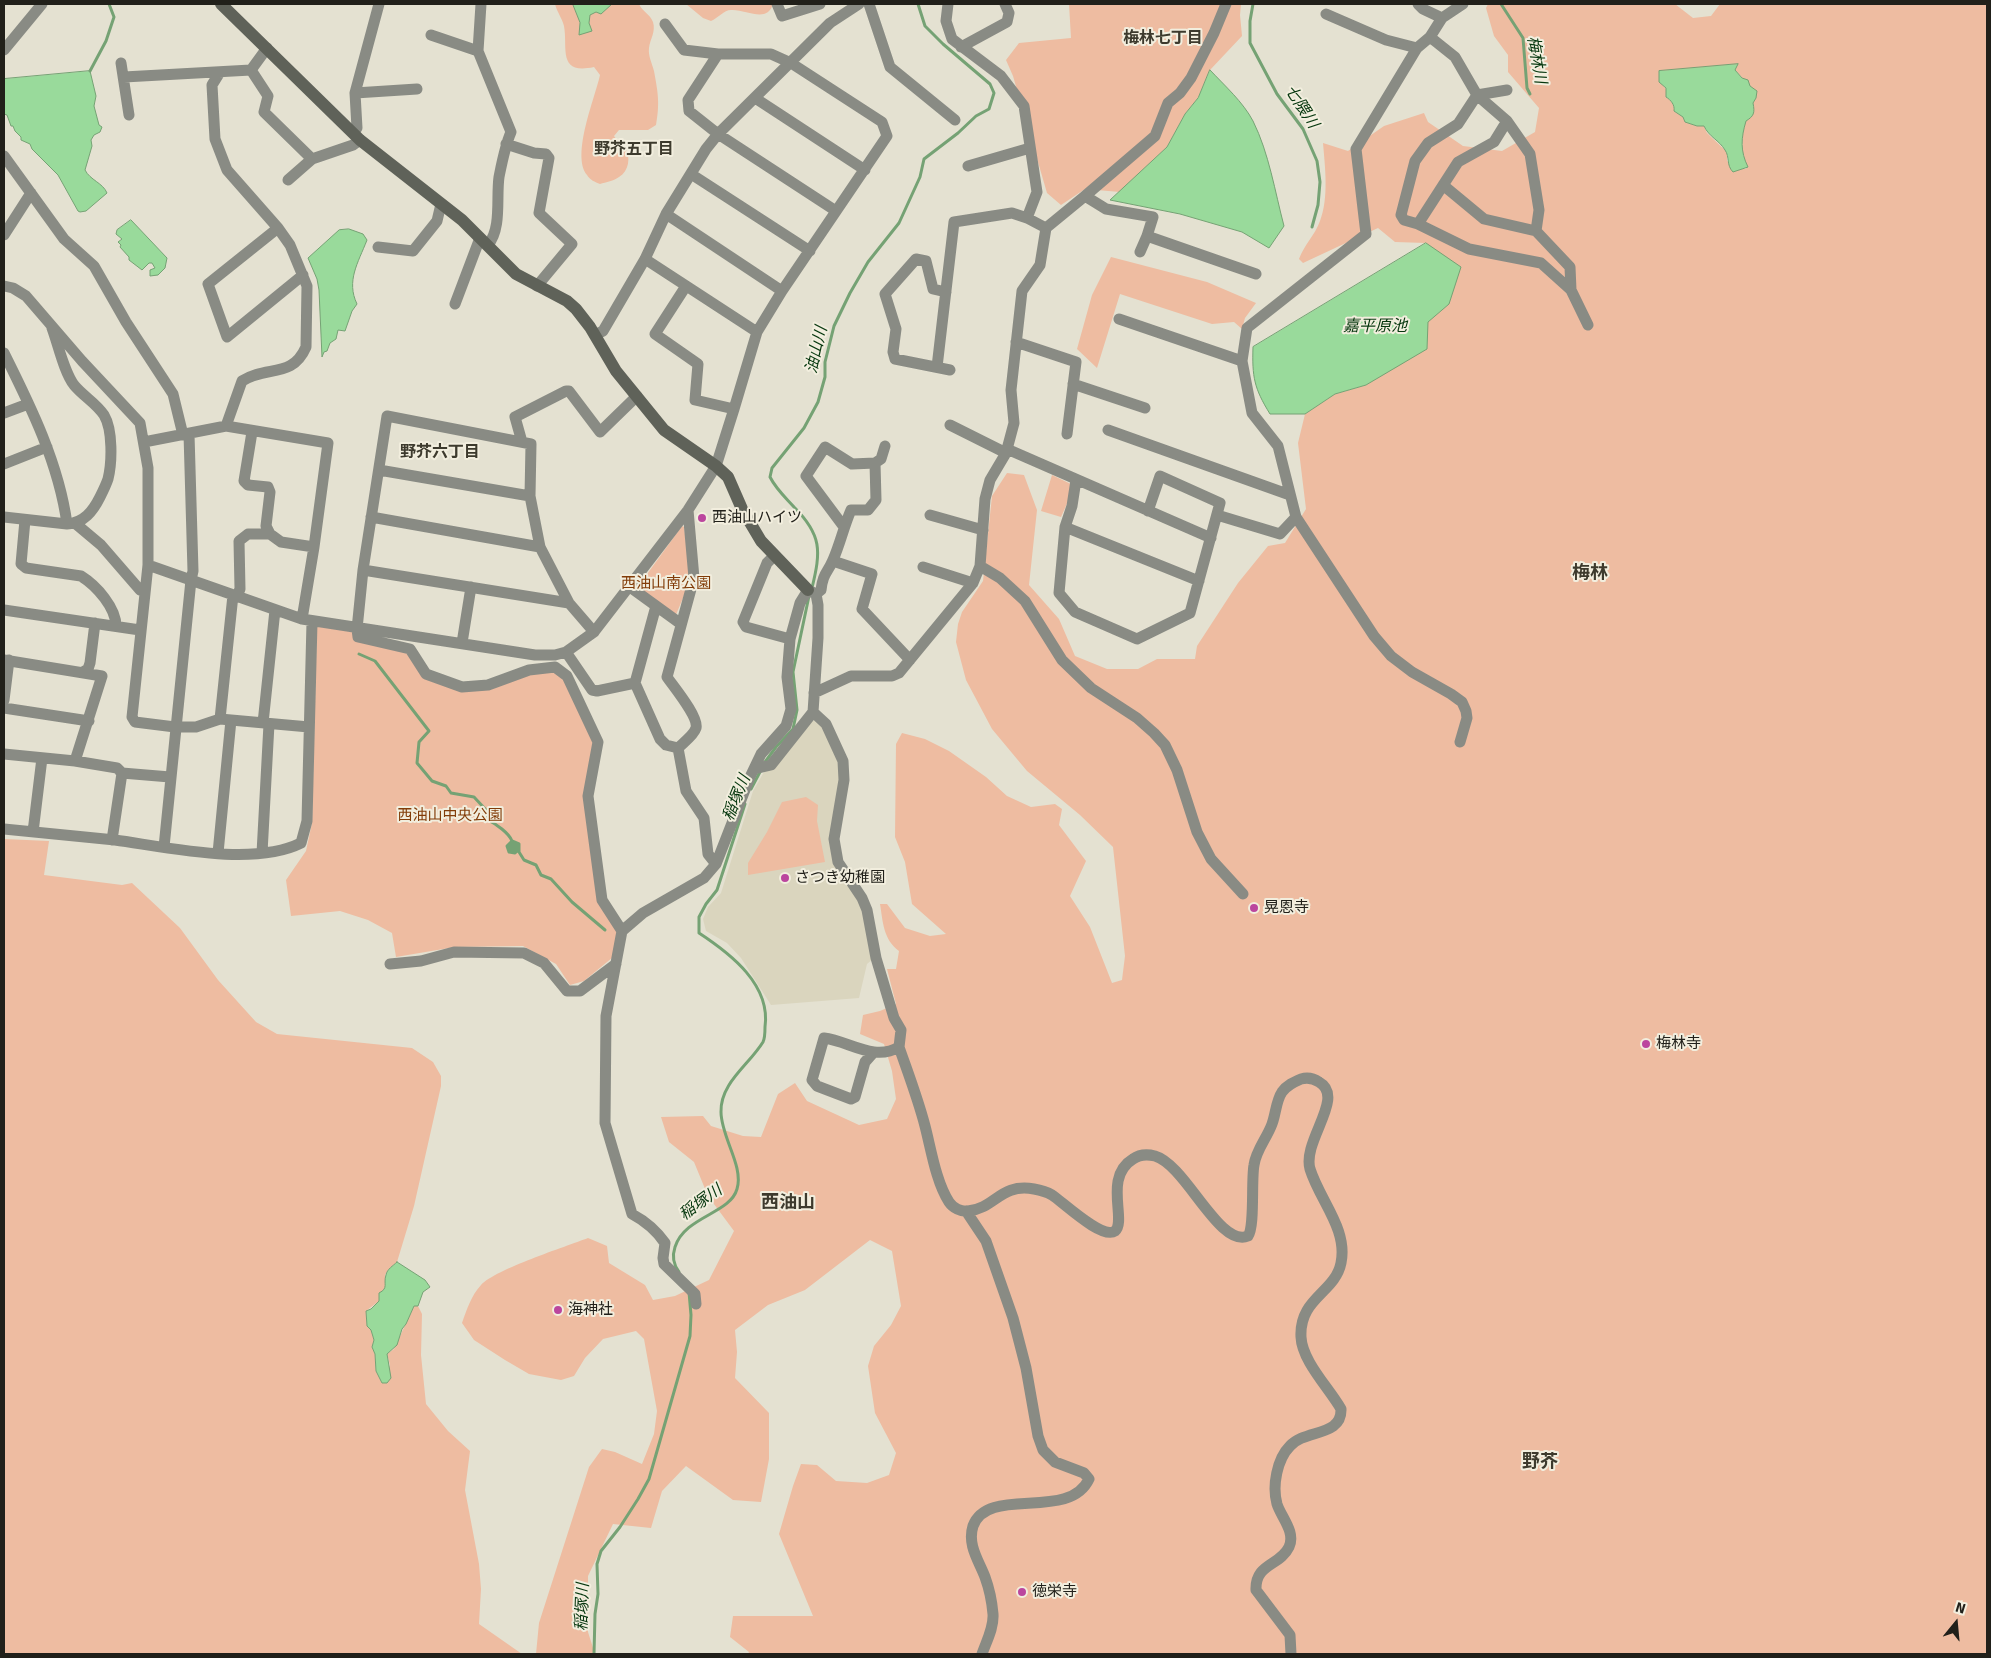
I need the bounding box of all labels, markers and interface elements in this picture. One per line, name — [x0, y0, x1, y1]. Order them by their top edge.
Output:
district label: 梅林七丁目 — [1123, 29, 1203, 49]
water label: 梅林川 — [1522, 35, 1550, 85]
water label: 七隈川 — [1280, 82, 1322, 132]
district label: 野芥五丁目 — [594, 140, 674, 160]
water label: 嘉平原池 — [1343, 317, 1407, 337]
water label: 油山川 — [802, 324, 832, 376]
district label: 野芥六丁目 — [400, 443, 480, 463]
place label: 西油山ハイツ — [712, 509, 802, 527]
marker: 西油山ハイツ — [696, 512, 708, 524]
district label: 梅林 — [1572, 562, 1608, 584]
park label: 西油山南公園 — [621, 575, 711, 593]
water label: 稲塚川 — [719, 772, 755, 824]
park label: 西油山中央公園 — [398, 807, 502, 825]
place label: さつき幼稚園 — [795, 869, 885, 887]
marker: さつき幼稚園 — [779, 872, 791, 884]
place label: 晃恩寺 — [1264, 899, 1309, 917]
marker: 晃恩寺 — [1248, 902, 1260, 914]
place label: 梅林寺 — [1656, 1035, 1701, 1053]
marker: 梅林寺 — [1640, 1038, 1652, 1050]
water label: 稲塚川 — [676, 1181, 726, 1225]
district label: 西油山 — [761, 1192, 815, 1214]
place label: 海神社 — [568, 1301, 613, 1319]
marker: 海神社 — [552, 1304, 564, 1316]
district label: 野芥 — [1522, 1451, 1558, 1473]
water label: 稲塚川 — [573, 1583, 593, 1631]
place label: 徳栄寺 — [1032, 1583, 1077, 1601]
marker: 徳栄寺 — [1016, 1586, 1028, 1598]
north arrow — [1931, 1598, 1981, 1648]
text: N — [1953, 1599, 1968, 1618]

